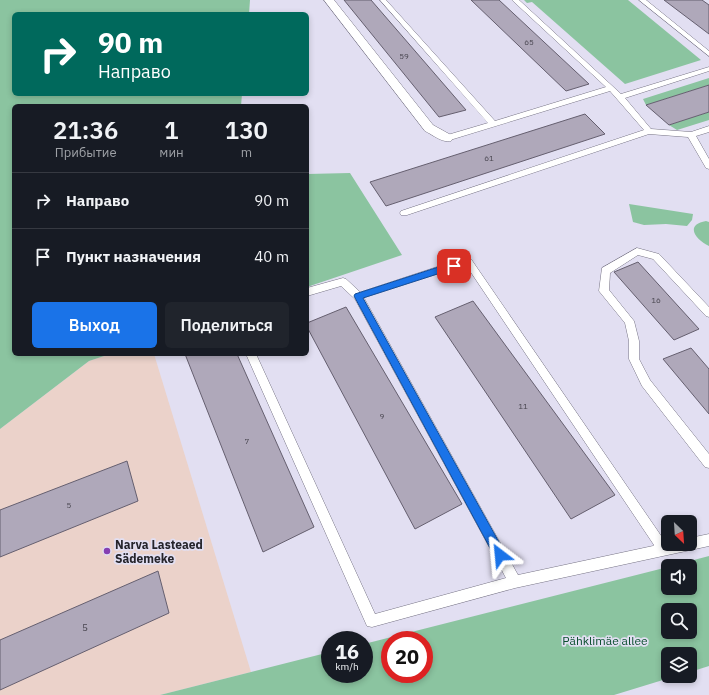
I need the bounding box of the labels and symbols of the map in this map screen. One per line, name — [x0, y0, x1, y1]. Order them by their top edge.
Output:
house number: 65 — [524, 37, 534, 47]
house number: 59 — [399, 51, 409, 61]
house number: 61 — [484, 153, 494, 163]
pin — [437, 249, 471, 283]
house number: 16 — [651, 295, 661, 305]
house number: 11 — [518, 401, 528, 411]
house number: 9 — [380, 411, 385, 421]
house number: 7 — [245, 436, 250, 446]
house number: 5 — [67, 500, 72, 510]
north arrow — [661, 515, 697, 551]
position arrow — [479, 534, 521, 576]
place label: Narva Lasteaed Sädemeke — [115, 537, 203, 566]
marker: Narva Lasteaed Sädemeke — [102, 546, 112, 556]
house number: 5 — [82, 621, 88, 634]
speed limit sign: 20 — [381, 631, 433, 683]
park label: Pähklimäe allee — [562, 633, 648, 648]

